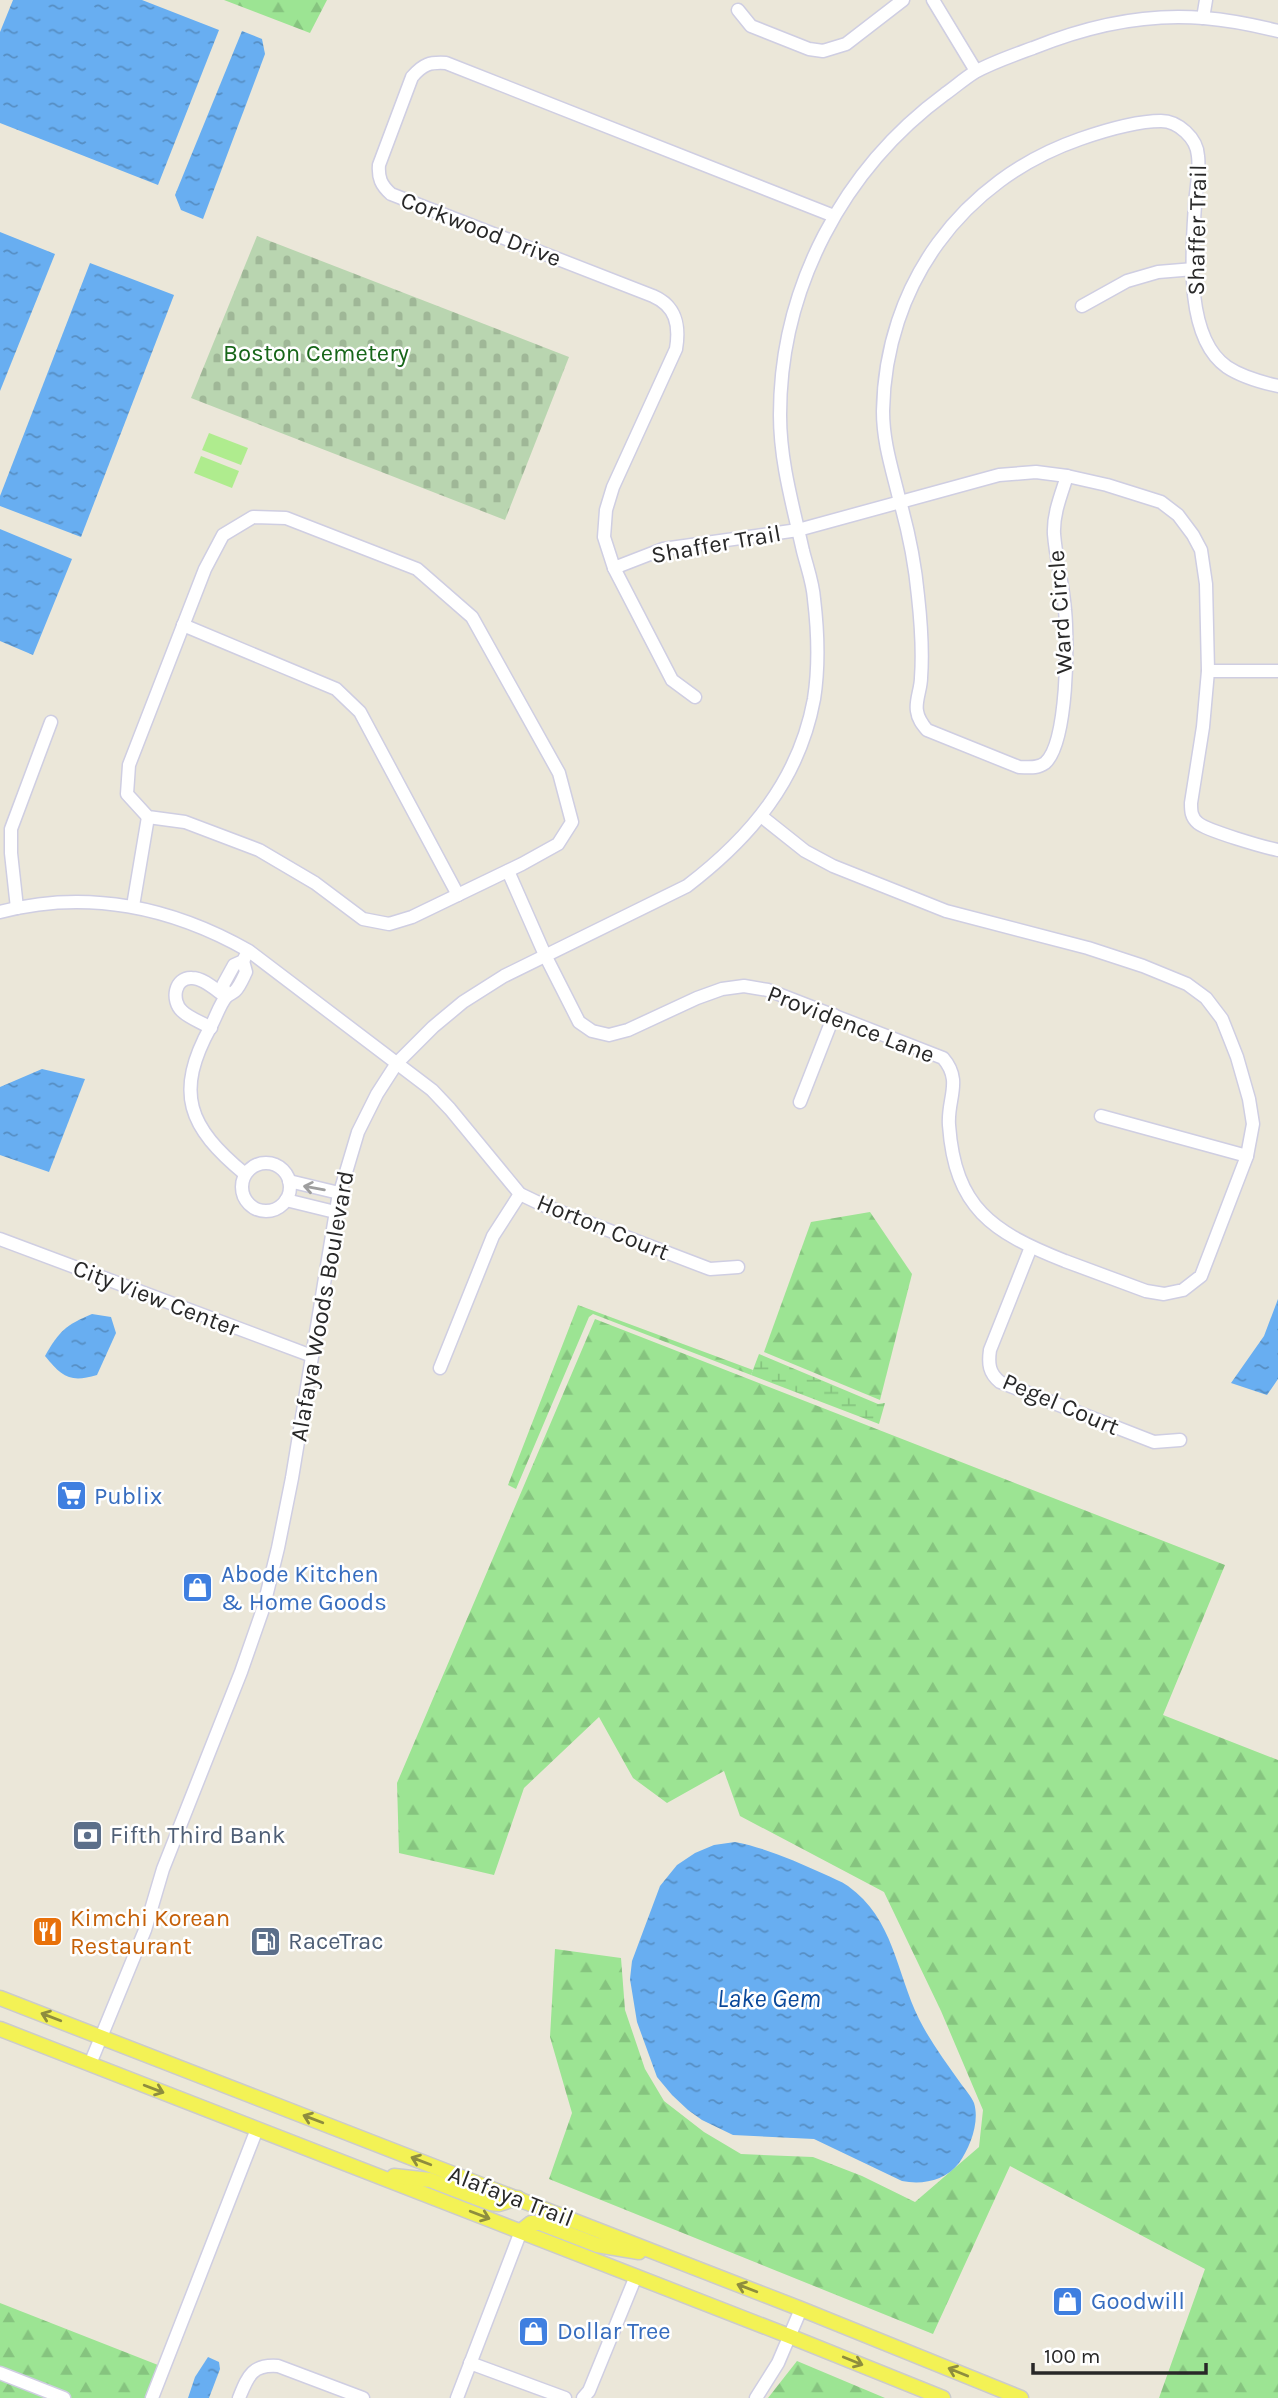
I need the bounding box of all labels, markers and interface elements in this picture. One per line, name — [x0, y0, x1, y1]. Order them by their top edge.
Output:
street label: Shaffer Trail — [1182, 164, 1212, 296]
street label: Corkwood Drive — [397, 186, 565, 272]
park label: Boston Cemetery — [223, 339, 409, 367]
street label: Shaffer Trail — [649, 519, 783, 569]
street label: Ward Circle — [1042, 549, 1078, 675]
street label: Providence Lane — [763, 979, 939, 1069]
street label: Alafaya Woods Boulevard — [284, 1168, 360, 1444]
one-way arrow — [303, 1181, 326, 1194]
street label: Horton Court — [533, 1188, 673, 1266]
street label: City View Center — [69, 1254, 243, 1343]
street label: Pegel Court — [998, 1367, 1124, 1441]
supermarket icon: Publix — [54, 1479, 88, 1513]
place label: Publix — [94, 1482, 162, 1510]
place label: Abode Kitchen & Home Goods — [221, 1560, 387, 1616]
shop icon: Abode Kitchen & Home Goods — [181, 1571, 215, 1605]
bank icon: Fifth Third Bank — [70, 1818, 104, 1852]
place label: Fifth Third Bank — [110, 1821, 286, 1849]
place label: Kimchi Korean Restaurant — [70, 1904, 230, 1960]
restaurant icon: Kimchi Korean Restaurant — [30, 1915, 64, 1949]
fuel station icon: RaceTrac — [248, 1924, 282, 1958]
place label: RaceTrac — [288, 1927, 384, 1955]
water label: Lake Gem — [717, 1983, 821, 2014]
one-way arrow — [40, 2010, 62, 2023]
one-way arrow — [142, 2084, 164, 2096]
one-way arrow — [303, 2112, 324, 2124]
one-way arrow — [410, 2153, 432, 2166]
street label: Alafaya Trail — [445, 2159, 577, 2233]
one-way arrow — [469, 2210, 491, 2223]
one-way arrow — [736, 2280, 758, 2293]
shop icon: Goodwill — [1051, 2284, 1085, 2318]
place label: Goodwill — [1091, 2287, 1185, 2315]
shop icon: Dollar Tree — [517, 2314, 551, 2348]
place label: Dollar Tree — [557, 2317, 671, 2345]
scale bar — [1033, 2332, 1206, 2376]
text: 100 m — [1044, 2344, 1101, 2368]
one-way arrow — [841, 2356, 863, 2369]
one-way arrow — [948, 2365, 969, 2378]

